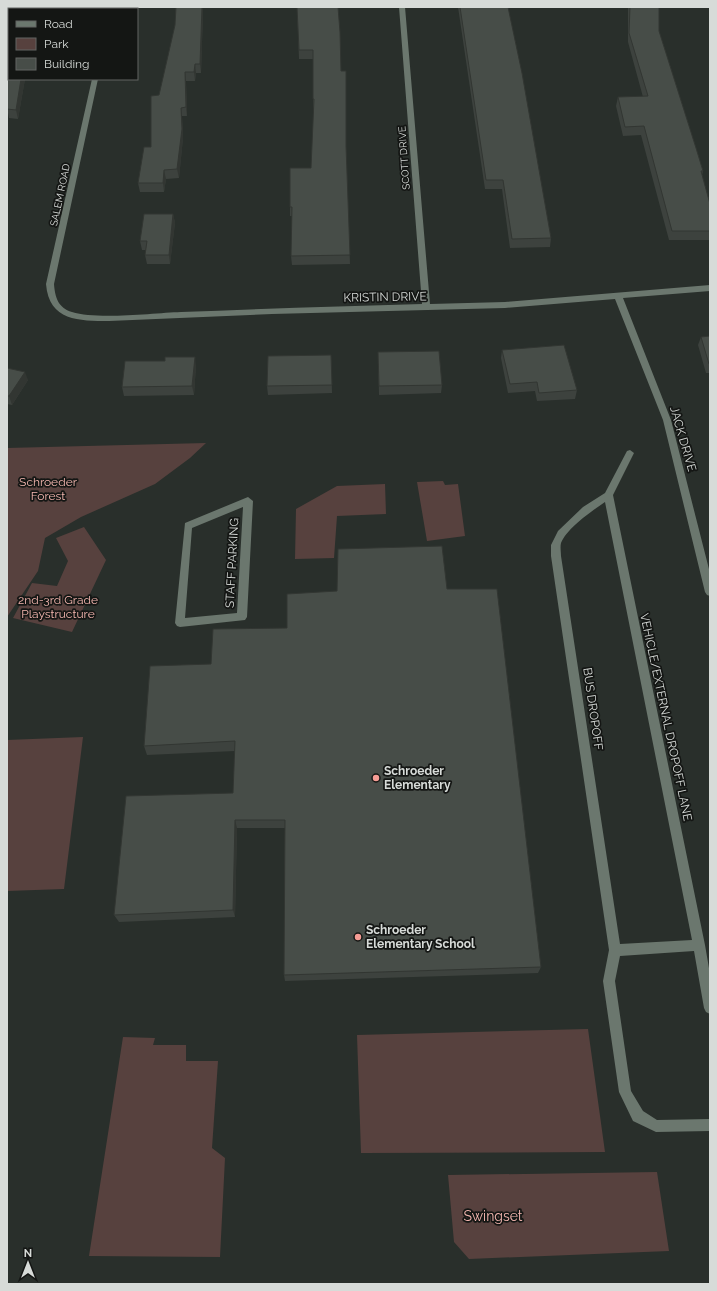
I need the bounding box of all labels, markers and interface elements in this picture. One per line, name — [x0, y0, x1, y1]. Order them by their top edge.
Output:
legend — [8, 8, 138, 80]
text: Road — [44, 17, 73, 31]
text: Park — [44, 37, 69, 51]
text: Building — [44, 57, 90, 71]
street label: SCOTT DRIVE — [396, 126, 412, 190]
street label: SALEM ROAD — [48, 163, 72, 227]
street label: KRISTIN DRIVE — [343, 289, 427, 305]
street label: JACK DRIVE — [667, 405, 699, 473]
park label: Schroeder Forest — [19, 475, 78, 503]
street label: STAFF PARKING — [223, 518, 241, 608]
park label: 2nd-3rd Grade Playstructure — [18, 593, 98, 621]
street label: VEHICLE/EXTERNAL DROPOFF LANE — [637, 612, 695, 822]
street label: BUS DROPOFF — [580, 667, 606, 751]
place label: Schroeder Elementary — [384, 764, 451, 792]
marker: Schroeder Elementary — [371, 773, 381, 783]
place label: Schroeder Elementary School — [366, 923, 475, 951]
marker: Schroeder Elementary School — [353, 932, 363, 942]
park label: Swingset — [463, 1208, 523, 1224]
north arrow — [8, 1243, 48, 1283]
text: N — [24, 1247, 32, 1260]

